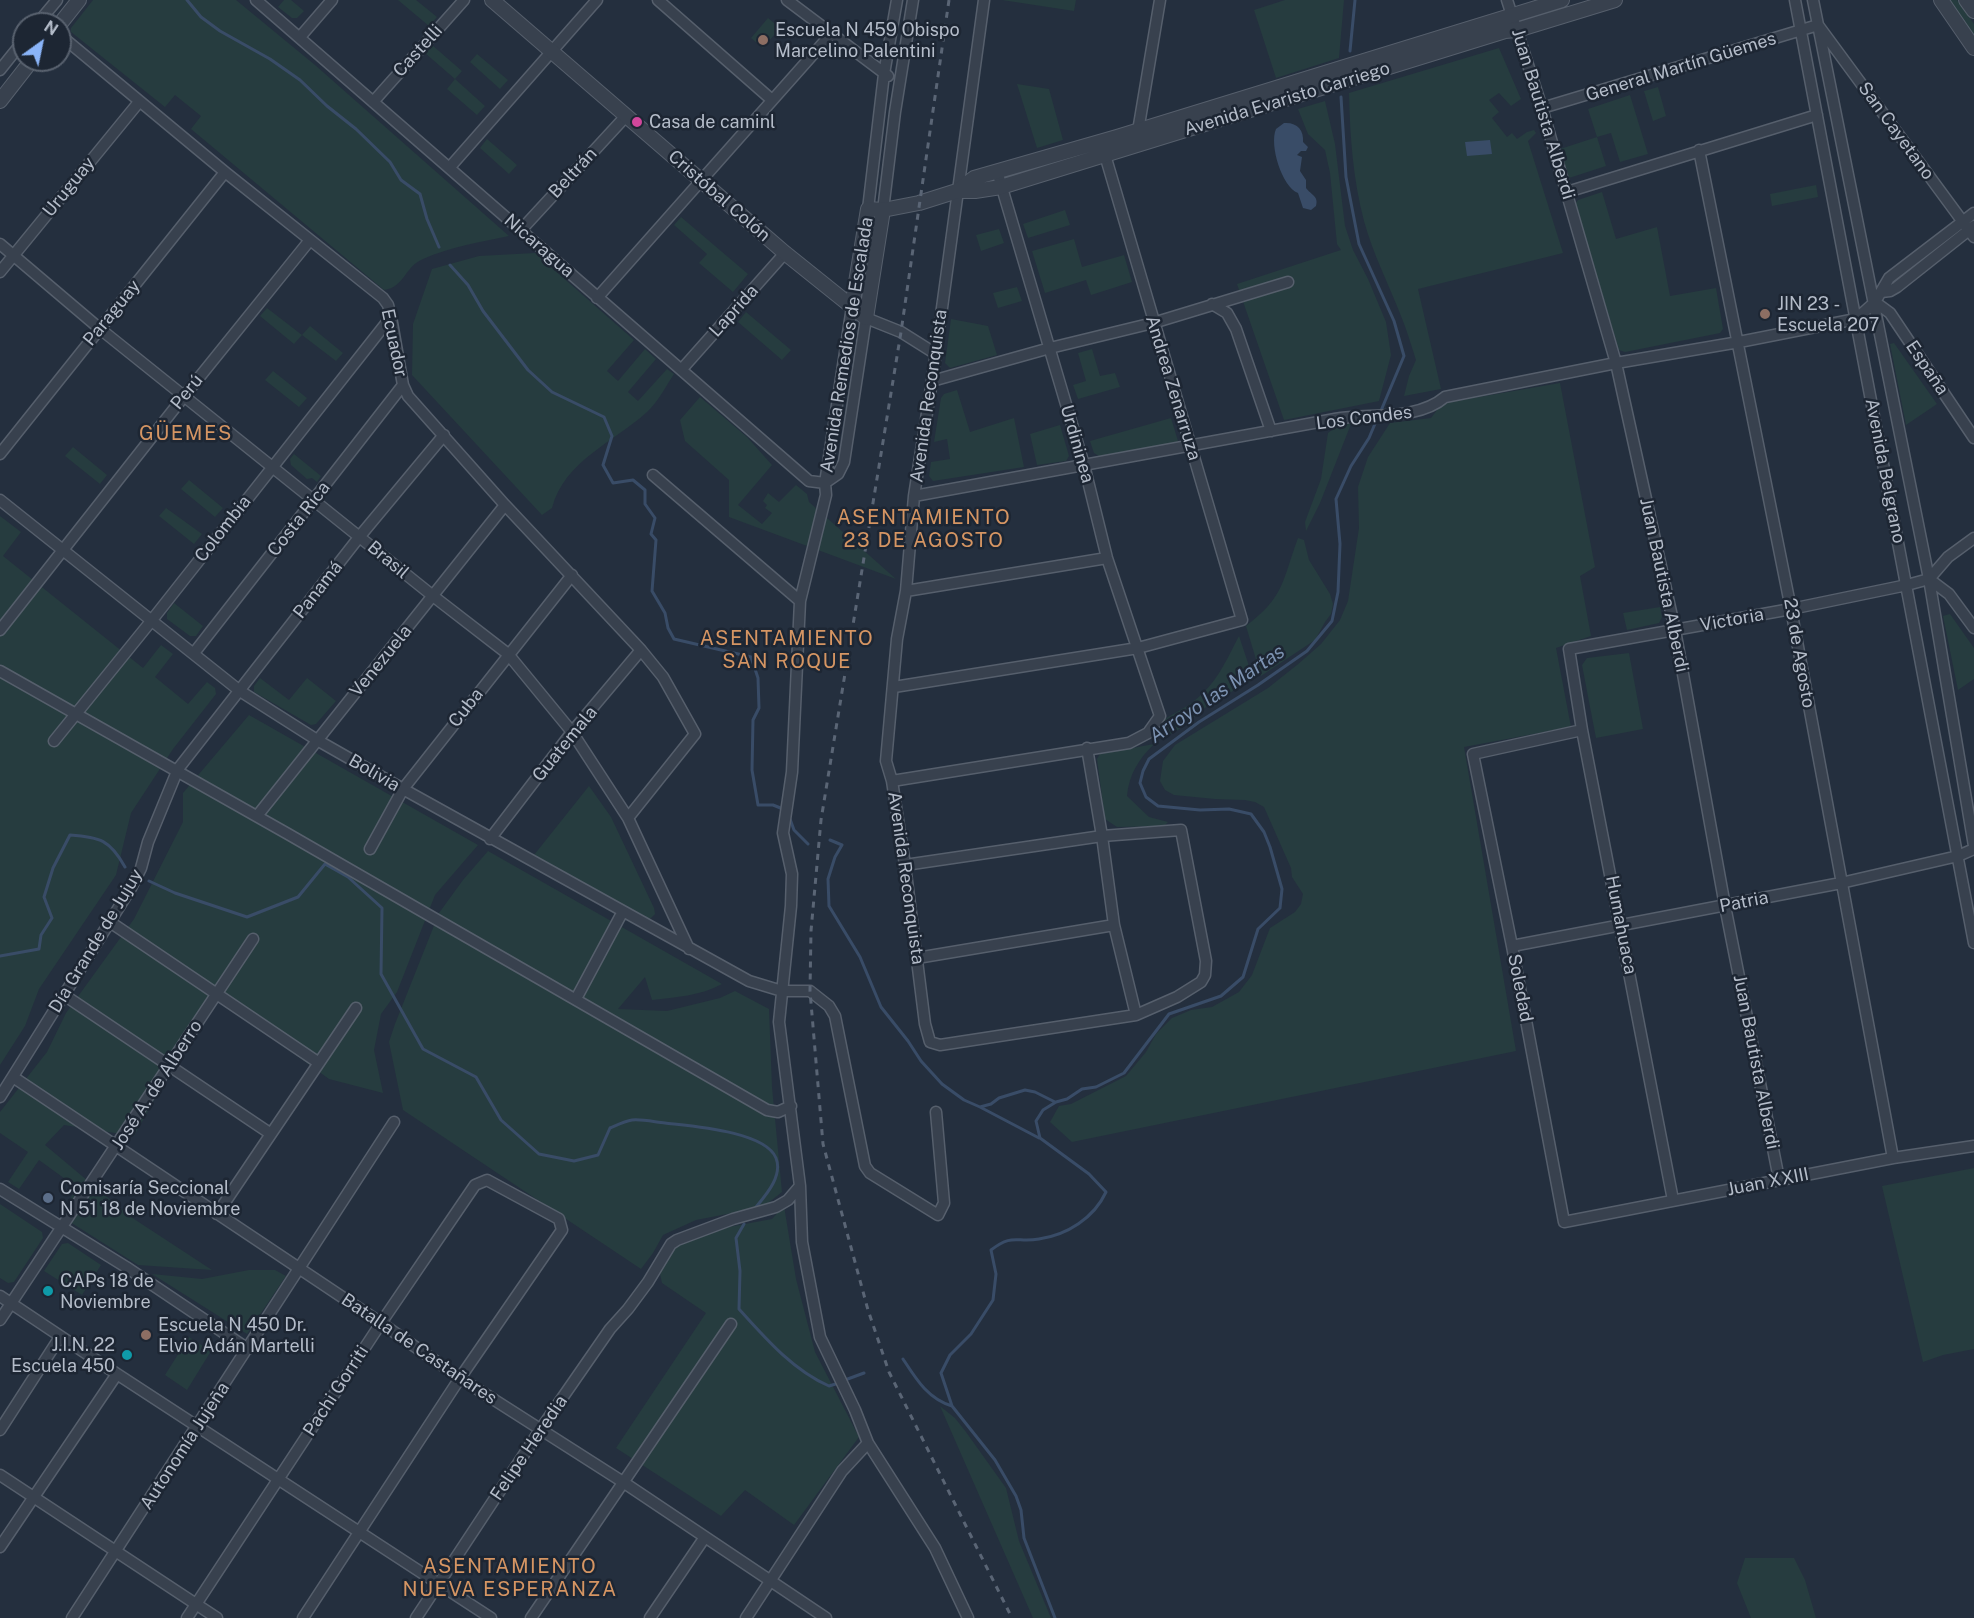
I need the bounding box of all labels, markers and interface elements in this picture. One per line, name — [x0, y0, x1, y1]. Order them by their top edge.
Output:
north arrow — [12, 12, 72, 72]
text: N — [41, 17, 61, 40]
place label: Escuela N 459 Obispo Marcelino Palentini — [775, 19, 960, 62]
street label: Castelli — [389, 20, 447, 82]
street label: Juan Bautista Alberdi — [1507, 26, 1579, 202]
street label: General Martín Güemes — [1583, 28, 1779, 106]
marker: Escuela N 459 Obispo Marcelino Palentini — [756, 33, 770, 47]
street label: Avenida Evaristo Carriego — [1181, 57, 1393, 141]
street label: San Cayetano — [1853, 78, 1939, 184]
place label: Casa de caminl — [649, 111, 776, 133]
marker: Casa de caminl — [630, 115, 644, 129]
street label: Beltrán — [544, 143, 602, 203]
street label: Cristóbal Colón — [664, 146, 774, 246]
street label: Uruguay — [38, 153, 100, 221]
street label: Nicaragua — [500, 210, 578, 282]
street label: Avenida Remedios de Escalada — [816, 216, 878, 474]
street label: Paraguay — [79, 276, 145, 350]
street label: Laprida — [705, 280, 763, 342]
place label: JIN 23 - Escuela 207 — [1777, 293, 1879, 336]
street label: Ecuador — [376, 307, 412, 379]
marker: JIN 23 - Escuela 207 — [1758, 307, 1772, 321]
street label: Avenida Reconquista — [906, 308, 952, 484]
street label: Andrea Zenarruza — [1141, 313, 1205, 463]
street label: España — [1901, 337, 1953, 399]
street label: Perú — [166, 370, 208, 414]
street label: Avenida Belgrano — [1860, 397, 1910, 545]
street label: Los Condes — [1315, 401, 1413, 435]
street label: Urdininea — [1056, 402, 1098, 486]
district label: GÜEMES — [139, 422, 233, 446]
street label: Costa Rica — [263, 477, 335, 561]
street label: Colombia — [190, 491, 256, 567]
street label: Juan Bautista Alberdi — [1635, 496, 1693, 674]
district label: ASENTAMIENTO 23 DE AGOSTO — [837, 506, 1011, 553]
street label: Brasil — [363, 536, 413, 584]
street label: Panamá — [289, 557, 347, 623]
street label: 23 de Agosto — [1779, 596, 1819, 710]
street label: Victoria — [1698, 604, 1766, 636]
street label: Venezuela — [345, 621, 417, 701]
district label: ASENTAMIENTO SAN ROQUE — [700, 627, 874, 674]
water label: Arroyo las Martas — [1145, 640, 1289, 748]
street label: Cuba — [444, 684, 488, 732]
street label: Guatemala — [528, 702, 602, 786]
street label: Bolivia — [345, 750, 403, 796]
street label: Avenida Reconquista — [883, 790, 929, 966]
street label: Día Grande de Jujuy — [44, 865, 148, 1017]
street label: Humahuaca — [1601, 874, 1641, 976]
street label: Patria — [1718, 887, 1770, 917]
street label: Soledad — [1503, 952, 1537, 1024]
street label: Juan Bautista Alberdi — [1728, 973, 1784, 1151]
street label: José A. de Alberro — [107, 1016, 207, 1154]
street label: Juan XXIII — [1725, 1163, 1811, 1201]
place label: Comisaría Seccional N 51 18 de Noviembre — [60, 1177, 240, 1220]
marker: Comisaría Seccional N 51 18 de Noviembre — [41, 1191, 55, 1205]
place label: CAPs 18 de Noviembre — [60, 1270, 154, 1312]
marker: CAPs 18 de Noviembre — [41, 1284, 55, 1298]
street label: Batalla de Castañares — [337, 1289, 501, 1409]
place label: Escuela N 450 Dr. Elvio Adán Martelli — [158, 1314, 315, 1356]
marker: Escuela N 450 Dr. Elvio Adán Martelli — [139, 1328, 153, 1342]
place label: J.I.N. 22 Escuela 450 — [11, 1334, 115, 1376]
street label: Pachi Gorriti — [299, 1342, 373, 1440]
marker: J.I.N. 22 Escuela 450 — [120, 1348, 134, 1362]
street label: Autonomía Jujeña — [136, 1378, 234, 1514]
street label: Felipe Heredia — [486, 1391, 572, 1505]
district label: ASENTAMIENTO NUEVA ESPERANZA — [402, 1555, 618, 1602]

